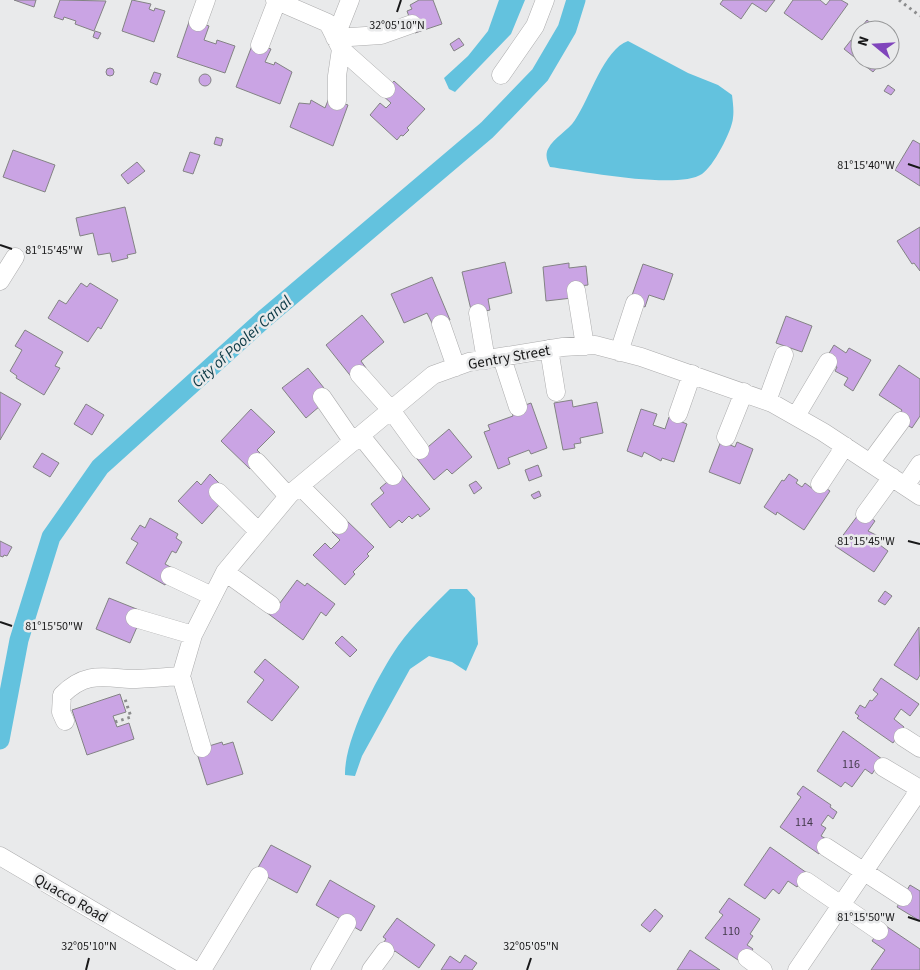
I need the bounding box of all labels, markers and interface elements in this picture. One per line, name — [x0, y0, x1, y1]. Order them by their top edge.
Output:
text: 32°05'10"N — [369, 17, 425, 34]
north arrow — [850, 20, 900, 70]
text: N — [853, 34, 875, 49]
text: 81°15'40"W — [837, 157, 895, 174]
text: 81°15'45"W — [25, 242, 83, 259]
water label: City of Pooler Canal — [187, 291, 297, 393]
street label: Gentry Street — [466, 340, 552, 375]
text: 81°15'45"W — [837, 533, 895, 550]
text: 81°15'50"W — [25, 618, 83, 635]
house number: 116 — [842, 756, 860, 773]
house number: 114 — [795, 814, 813, 831]
street label: Quacco Road — [30, 869, 112, 928]
text: 81°15'50"W — [837, 909, 895, 926]
house number: 110 — [722, 923, 740, 940]
text: 32°05'10"N — [61, 938, 117, 955]
text: 32°05'05"N — [503, 938, 559, 955]

